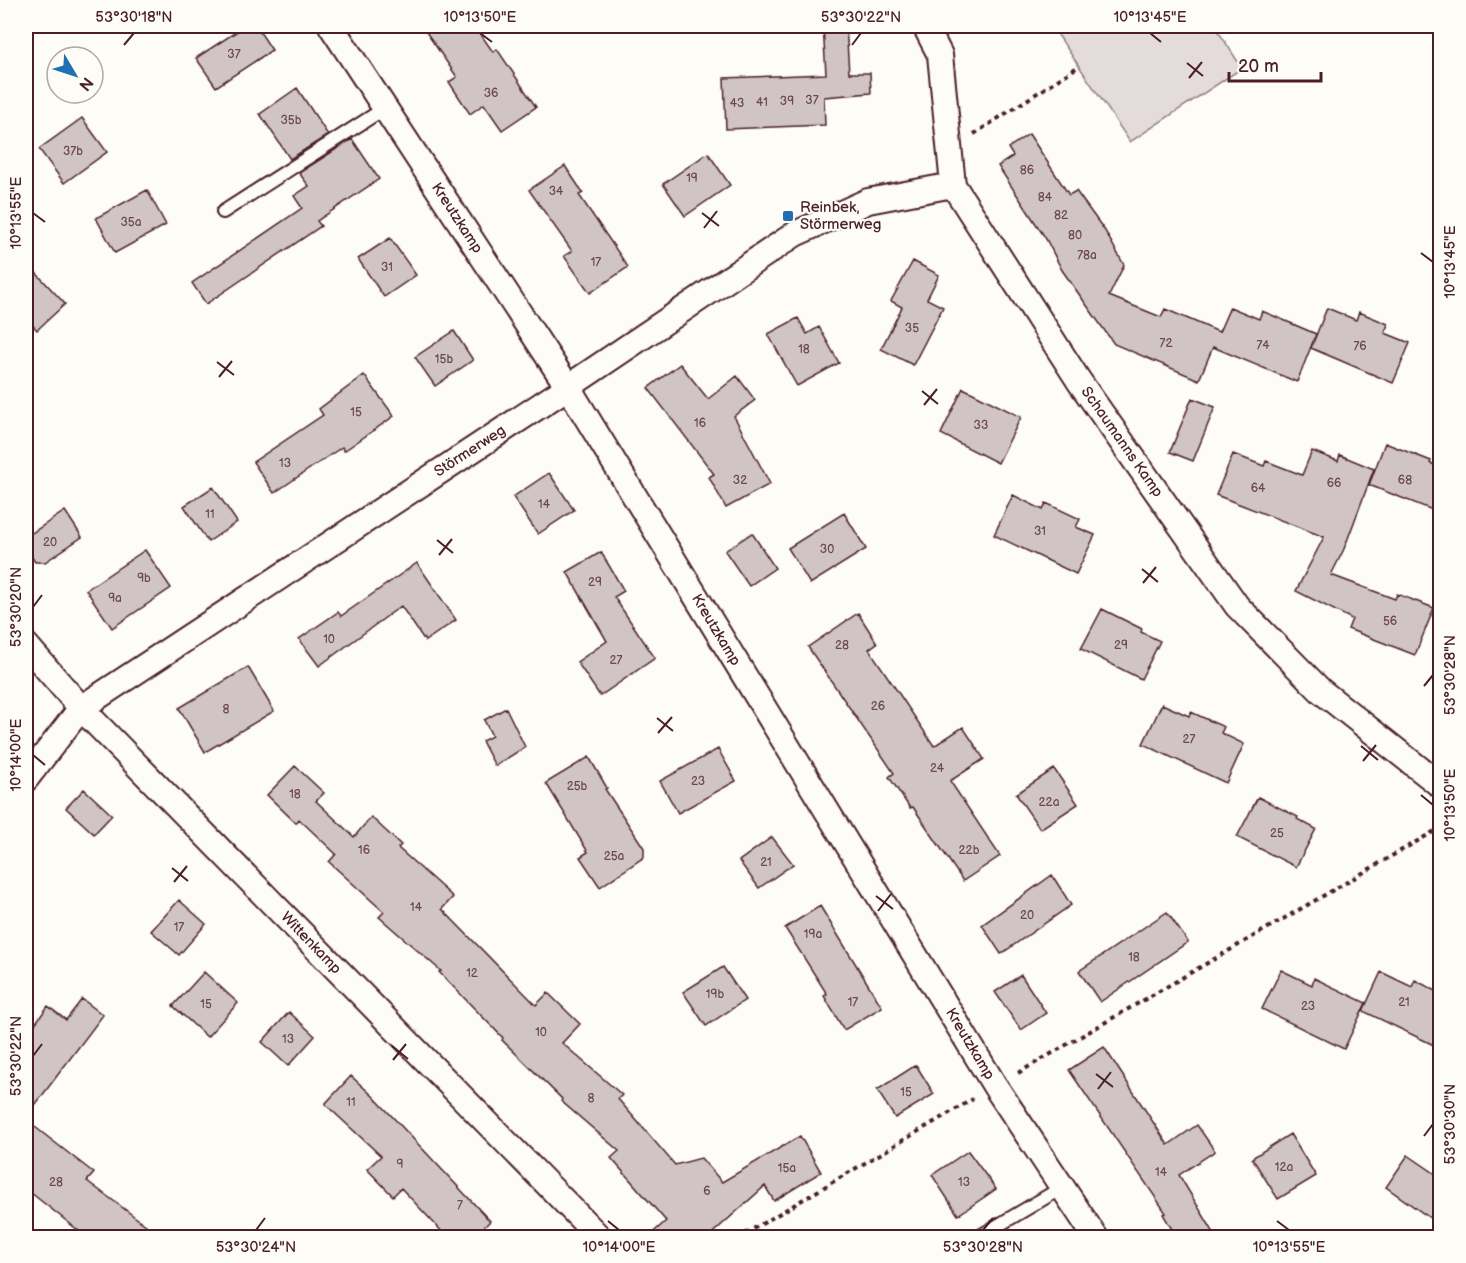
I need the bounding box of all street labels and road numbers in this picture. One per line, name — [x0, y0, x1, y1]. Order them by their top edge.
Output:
street label: Kreutzkamp — [427, 179, 487, 257]
street label: Schaumanns Kamp — [1077, 383, 1167, 501]
street label: Störmerweg — [431, 421, 509, 481]
street label: Kreutzkamp — [687, 591, 745, 670]
street label: Wittenkamp — [277, 908, 346, 978]
street label: Kreutzkamp — [941, 1005, 999, 1084]

